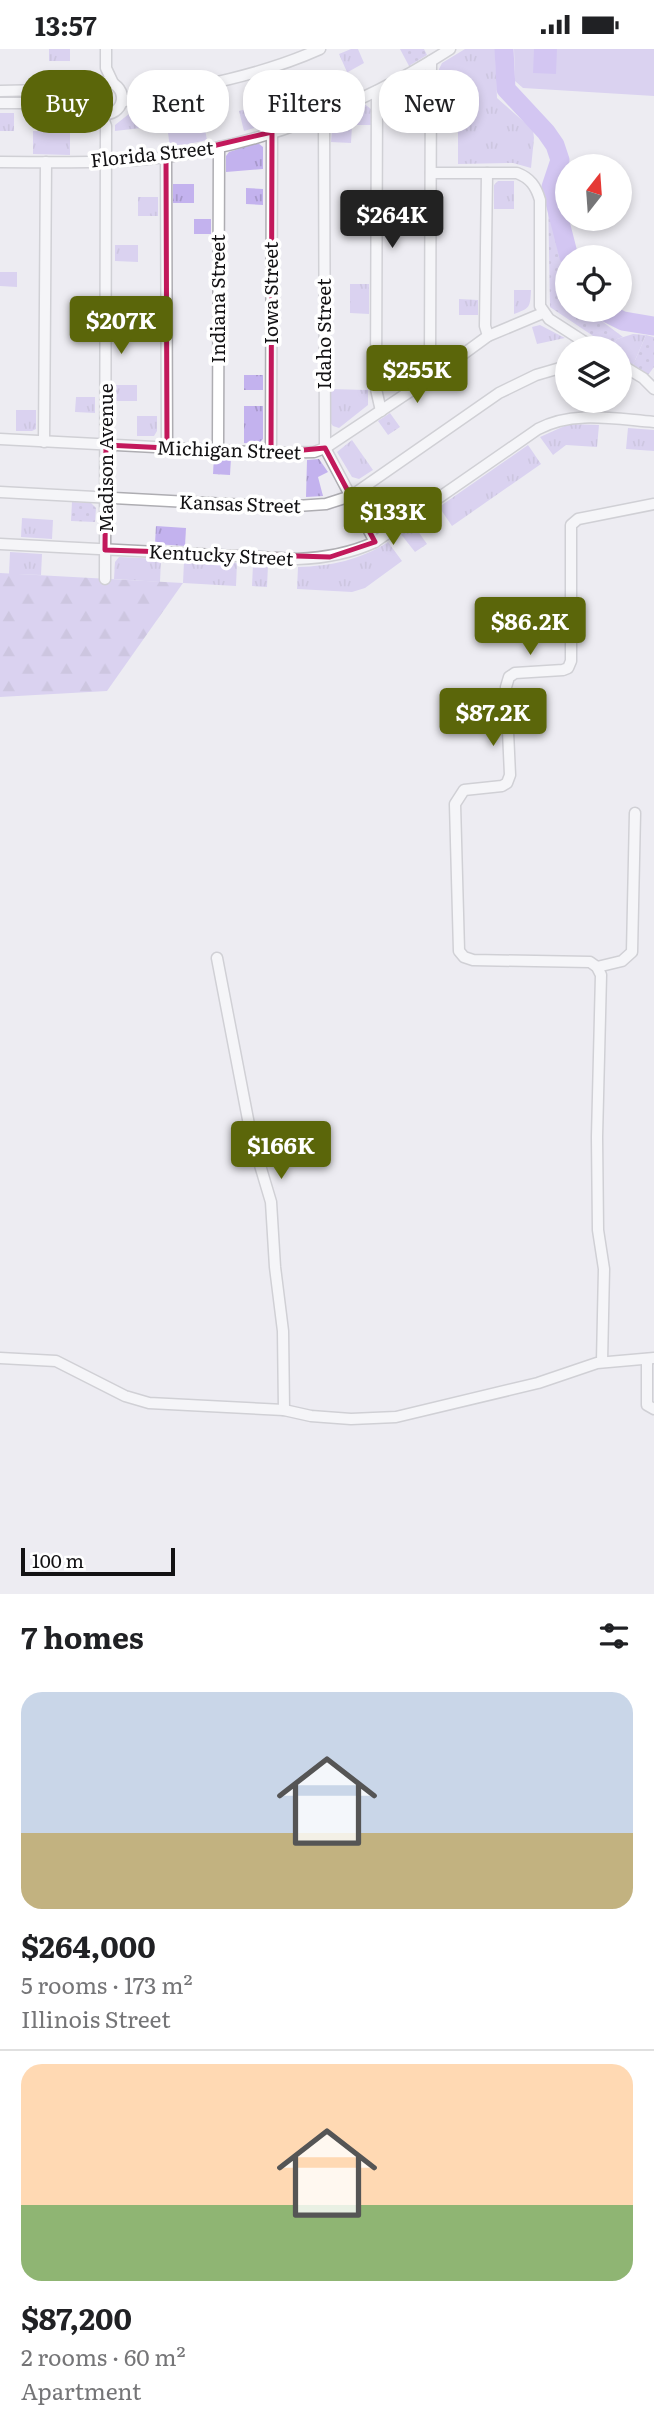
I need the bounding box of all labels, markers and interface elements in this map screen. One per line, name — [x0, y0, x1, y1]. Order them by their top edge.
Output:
text: 13:57 — [35, 5, 97, 44]
chip: Buy — [21, 70, 113, 133]
chip: Rent — [127, 70, 229, 133]
chip: Filters — [243, 70, 365, 133]
chip: New — [379, 70, 479, 133]
street label: Florida Street — [89, 133, 215, 173]
north arrow — [555, 154, 632, 231]
map controls — [555, 154, 632, 413]
pin: $264K — [343, 191, 441, 250]
text: $264K — [356, 196, 428, 230]
street label: Indiana Street — [203, 234, 231, 364]
street label: Iowa Street — [256, 241, 284, 345]
button: locate — [555, 245, 632, 322]
street label: Idaho Street — [309, 278, 337, 390]
pin: $207K — [72, 296, 170, 356]
text: $207K — [86, 302, 156, 336]
button: layers — [555, 336, 632, 413]
pin: $255K — [368, 345, 466, 405]
text: $255K — [382, 351, 452, 385]
street label: Madison Avenue — [91, 383, 119, 533]
street label: Michigan Street — [156, 432, 302, 466]
street label: Kansas Street — [179, 487, 302, 519]
pin: $133K — [344, 487, 442, 547]
text: $133K — [360, 493, 426, 527]
street label: Kentucky Street — [148, 536, 295, 572]
pin: $86.2K — [473, 597, 587, 657]
text: $86.2K — [491, 603, 569, 637]
pin: $87.2K — [436, 689, 550, 748]
text: $87.2K — [456, 694, 530, 728]
pin: $166K — [232, 1121, 330, 1181]
text: $166K — [247, 1127, 315, 1161]
scale bar — [21, 1545, 175, 1577]
text: 100 m — [32, 1546, 84, 1574]
text: 7 homes — [21, 1614, 144, 1658]
icon: filters — [595, 1617, 633, 1655]
icon: home — [264, 1738, 390, 1864]
text: $264,000 — [21, 1923, 156, 1967]
text: 5 rooms · 173 m² — [21, 1967, 193, 2001]
text: Illinois Street — [21, 2001, 171, 2035]
icon: home — [264, 2110, 390, 2236]
text: $87,200 — [21, 2295, 132, 2339]
text: 2 rooms · 60 m² — [21, 2339, 186, 2373]
text: Apartment — [21, 2373, 141, 2407]

